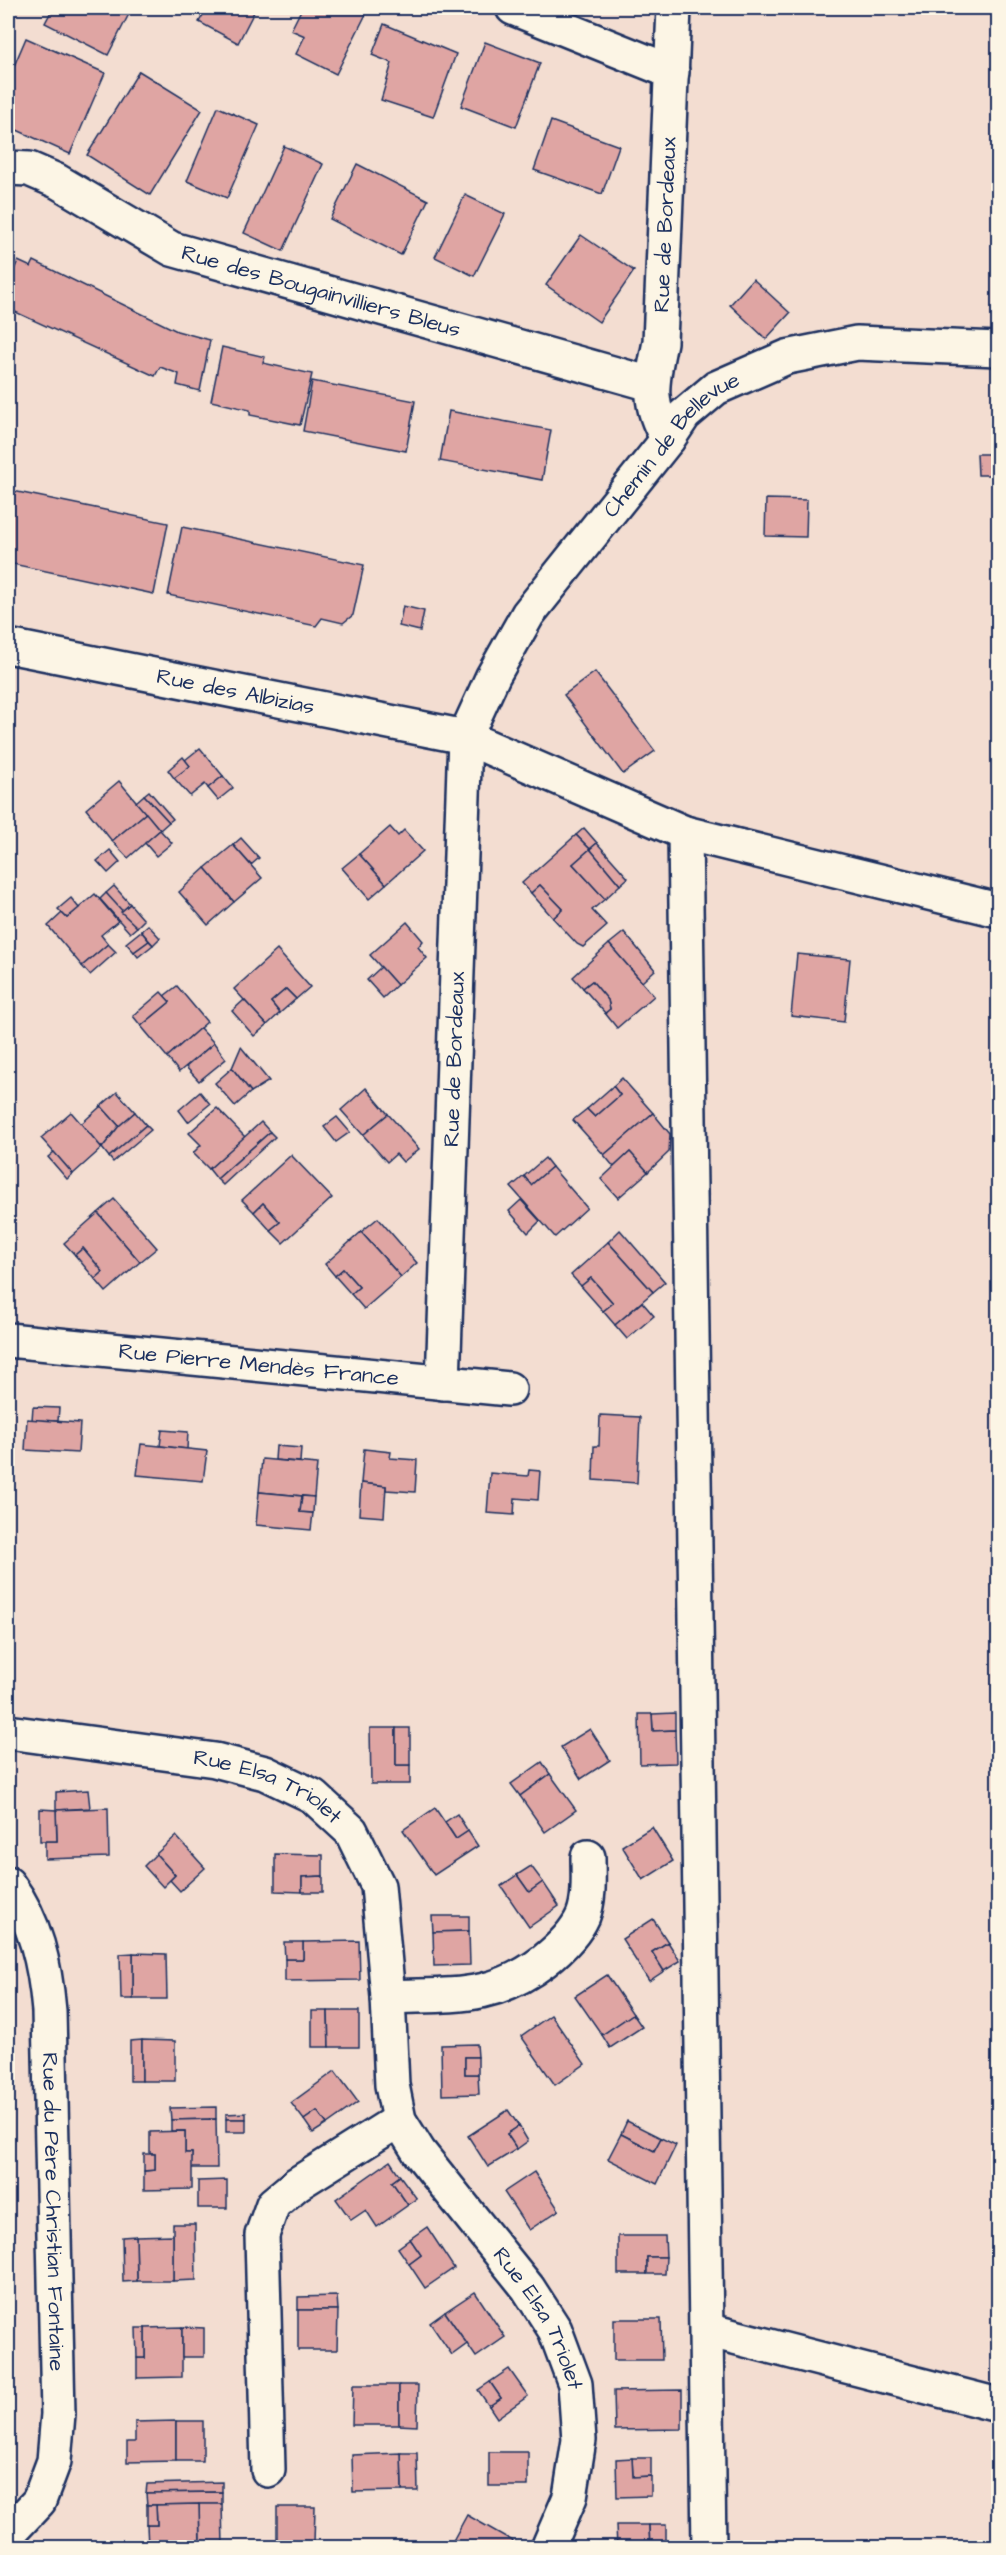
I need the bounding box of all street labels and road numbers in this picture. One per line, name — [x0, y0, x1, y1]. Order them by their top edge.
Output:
street label: Rue de Bordeaux — [646, 136, 684, 313]
street label: Rue des Bougainvilliers Bleus — [178, 237, 464, 345]
street label: Chemin de Bellevue — [596, 364, 745, 524]
street label: Rue des Albizias — [154, 660, 317, 722]
street label: Rue de Bordeaux — [436, 970, 473, 1147]
street label: Rue Pierre Mendès France — [117, 1335, 400, 1394]
street label: Rue Elsa Triolet — [192, 1742, 349, 1831]
street label: Rue du Père Christian Fontaine — [34, 2052, 73, 2372]
street label: Rue Elsa Triolet — [486, 2240, 591, 2390]

